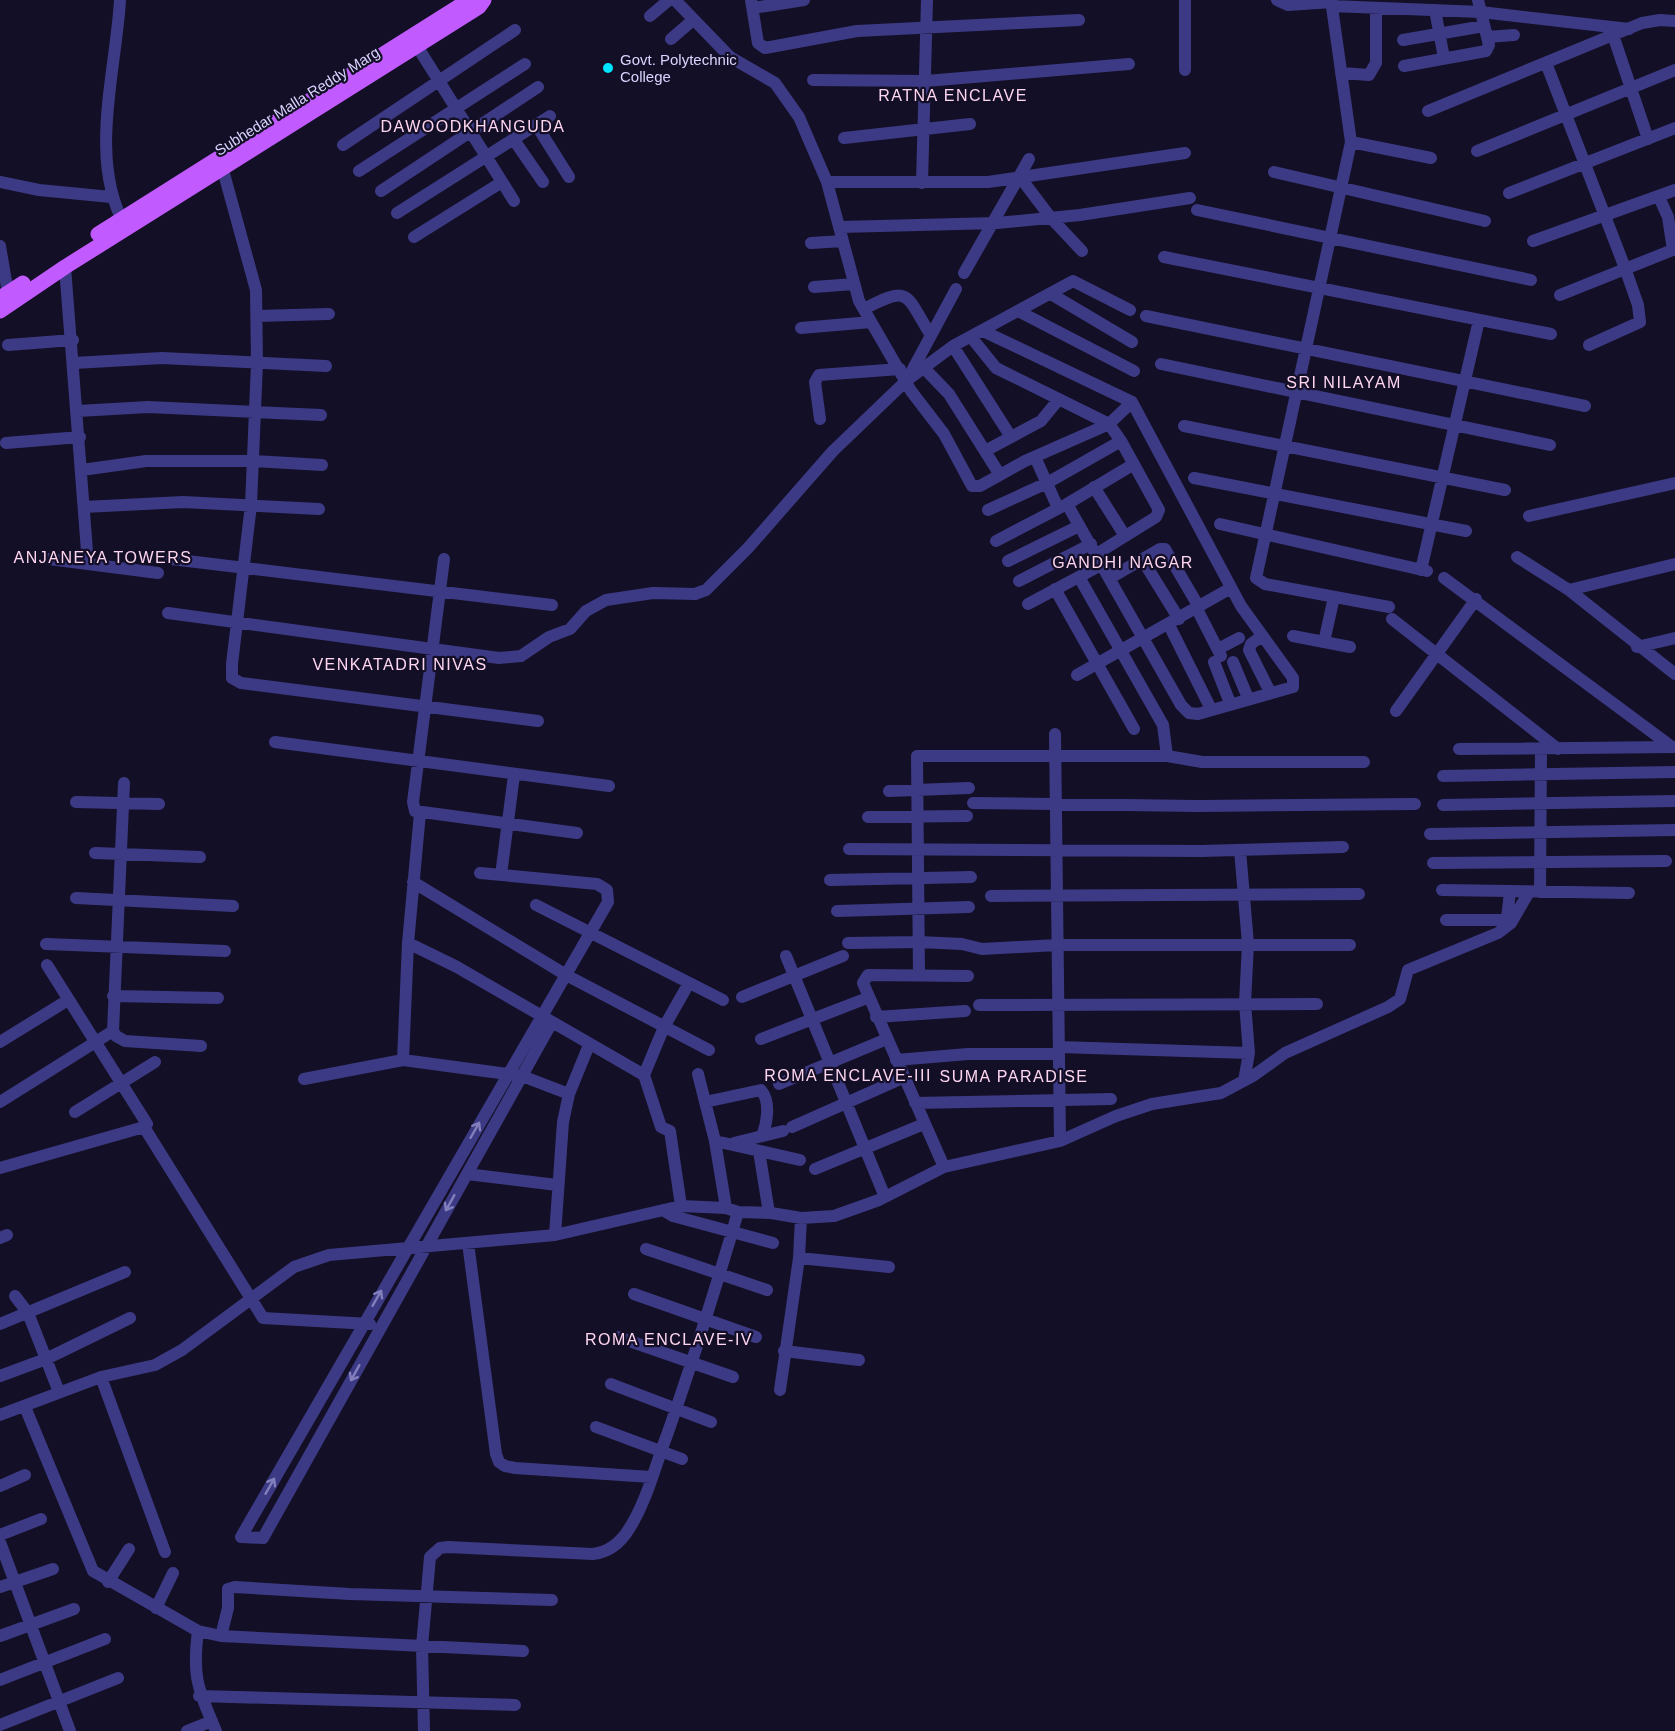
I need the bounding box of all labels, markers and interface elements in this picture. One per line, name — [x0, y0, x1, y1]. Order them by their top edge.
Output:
street label: Subhedar Malla Reddy Marg — [212, 43, 382, 159]
place label: Govt. Polytechnic College — [620, 51, 737, 85]
marker: Govt. Polytechnic College — [601, 61, 615, 75]
district label: RATNA ENCLAVE — [878, 87, 1028, 104]
district label: DAWOODKHANGUDA — [381, 118, 565, 135]
district label: SRI NILAYAM — [1286, 374, 1402, 391]
district label: ANJANEYA TOWERS — [14, 549, 192, 566]
district label: GANDHI NAGAR — [1052, 554, 1194, 571]
district label: VENKATADRI NIVAS — [312, 656, 488, 673]
district label: ROMA ENCLAVE-III — [764, 1067, 932, 1084]
district label: SUMA PARADISE — [939, 1068, 1089, 1085]
one-way arrow — [469, 1122, 481, 1139]
one-way arrow — [444, 1194, 456, 1211]
one-way arrow — [372, 1290, 383, 1308]
district label: ROMA ENCLAVE-IV — [585, 1331, 753, 1348]
one-way arrow — [349, 1364, 361, 1381]
one-way arrow — [264, 1478, 276, 1495]

